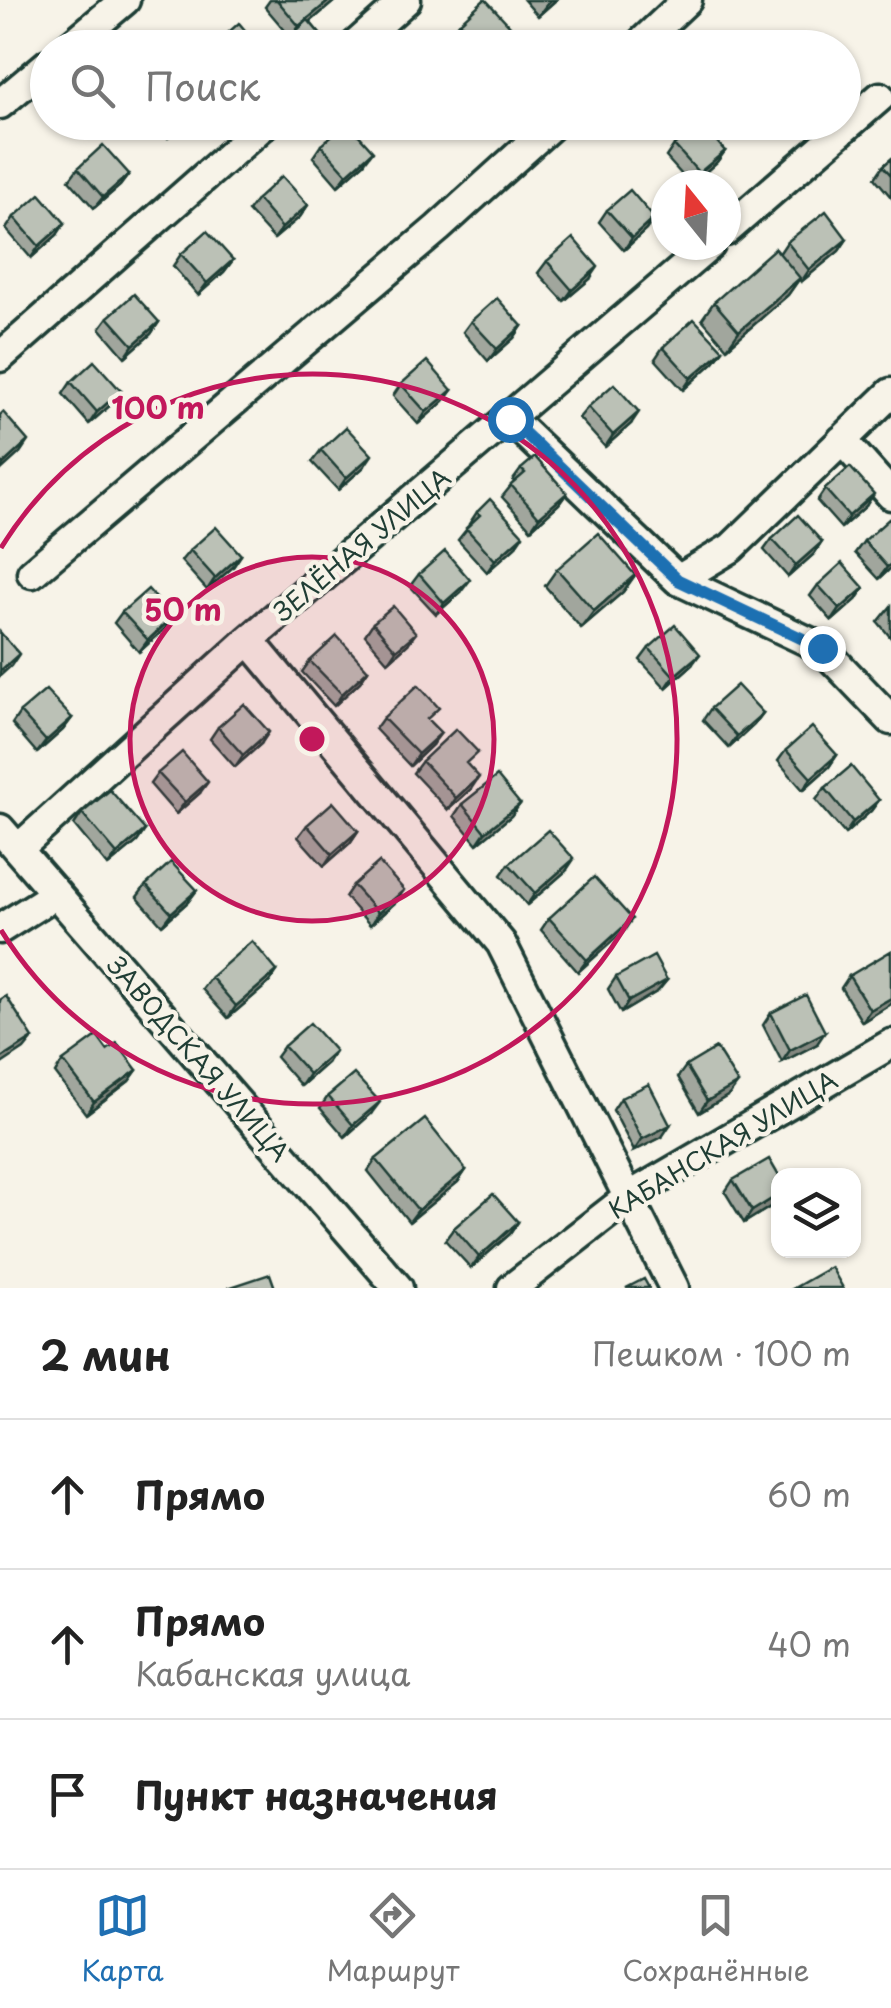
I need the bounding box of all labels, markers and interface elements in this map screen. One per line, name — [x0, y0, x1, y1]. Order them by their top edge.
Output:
search box — [30, 30, 861, 140]
text: Поиск — [145, 57, 260, 114]
icon: search — [65, 58, 120, 113]
north arrow — [651, 170, 741, 260]
text: 100 m — [111, 384, 205, 429]
route start — [488, 397, 534, 443]
street label: ЗЕЛЁНАЯ УЛИЦА — [264, 459, 458, 630]
text: 50 m — [144, 586, 222, 631]
route end — [800, 626, 846, 672]
centre of rings — [294, 721, 330, 757]
street label: ЗАВОДСКАЯ УЛИЦА — [99, 947, 299, 1170]
street label: КАБАНСКАЯ УЛИЦА — [601, 1061, 844, 1228]
map controls — [771, 1168, 861, 1258]
button: layers — [771, 1168, 861, 1258]
text: 2 мин — [40, 1322, 171, 1385]
text: Пешком · 100 m — [592, 1329, 851, 1377]
text: Прямо — [135, 1466, 265, 1523]
icon: ahead — [40, 1467, 95, 1522]
text: 60 m — [767, 1470, 851, 1518]
text: Прямо — [135, 1592, 265, 1649]
icon: ahead — [40, 1617, 95, 1672]
text: 40 m — [767, 1620, 851, 1668]
text: Кабанская улица — [135, 1649, 410, 1697]
text: Пункт назначения — [135, 1766, 498, 1823]
icon: arrive — [40, 1767, 95, 1822]
tab: Карта — [82, 1888, 164, 1991]
tab: Маршрут — [327, 1888, 459, 1991]
tab: Сохранённые — [622, 1888, 809, 1991]

